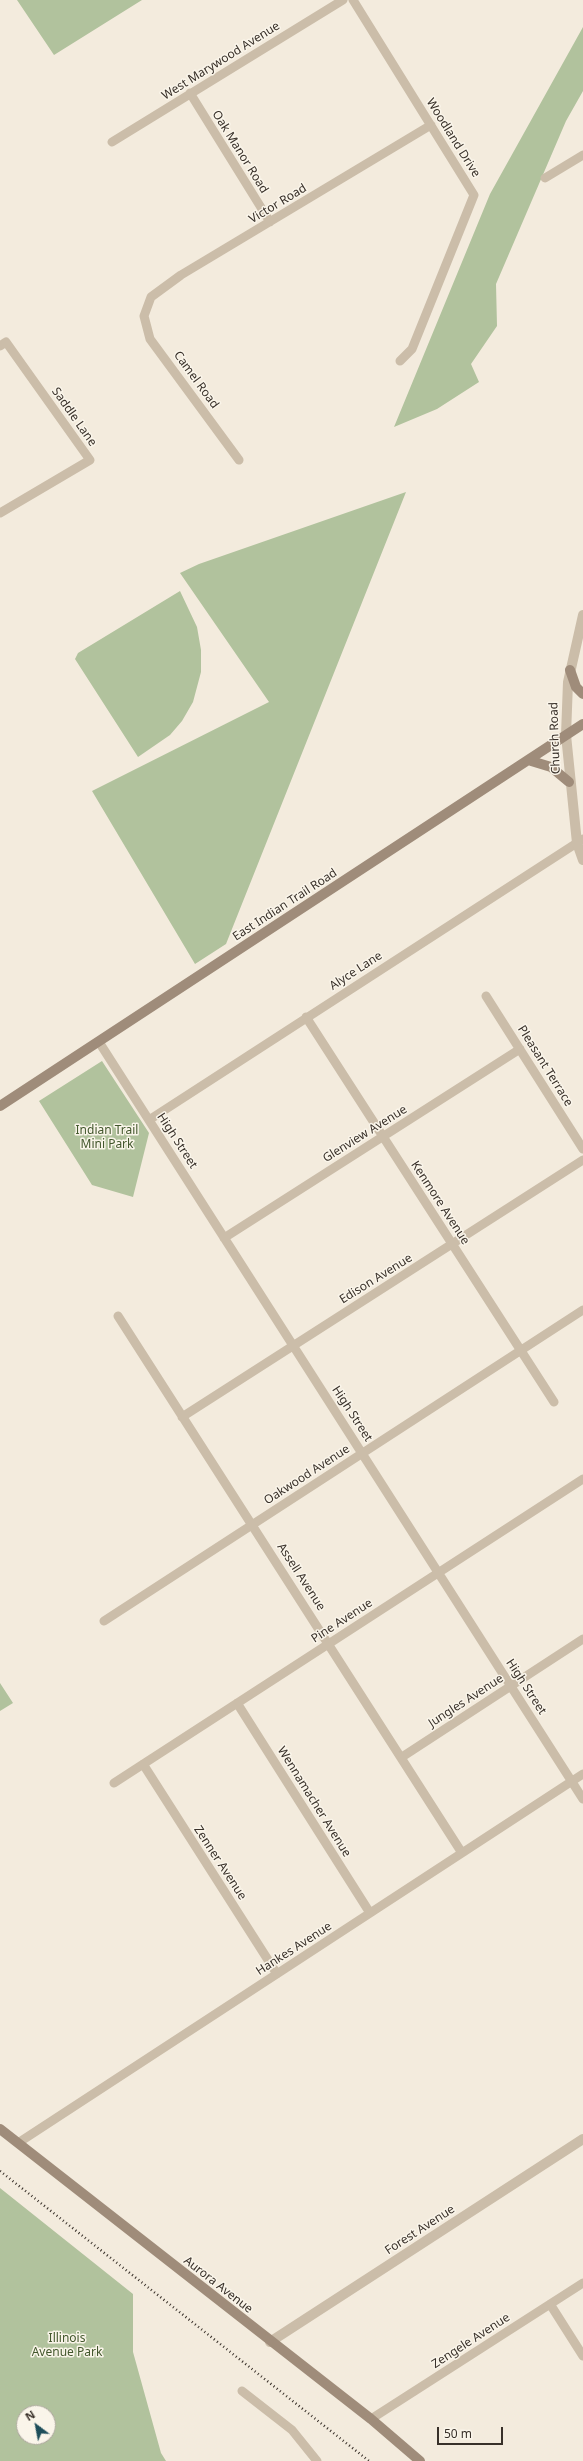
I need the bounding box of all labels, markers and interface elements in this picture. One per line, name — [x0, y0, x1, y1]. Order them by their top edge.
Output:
street label: West Marywood Avenue — [159, 19, 283, 103]
street label: Woodland Drive — [423, 96, 483, 180]
street label: Oak Manor Road — [209, 108, 271, 196]
street label: Victor Road — [247, 181, 309, 227]
street label: Camel Road — [170, 349, 222, 411]
street label: Saddle Lane — [49, 385, 99, 449]
street label: Church Road — [547, 702, 563, 774]
street label: East Indian Trail Road — [230, 866, 340, 944]
street label: Alyce Lane — [327, 949, 385, 993]
street label: Pleasant Terrace — [514, 1023, 576, 1109]
street label: Glenview Avenue — [320, 1102, 410, 1166]
street label: High Street — [154, 1110, 200, 1172]
park label: Indian Trail Mini Park — [76, 1124, 138, 1152]
street label: Kenmore Avenue — [408, 1158, 472, 1248]
street label: Edison Avenue — [337, 1251, 415, 1307]
street label: High Street — [329, 1383, 375, 1445]
street label: Oakwood Avenue — [262, 1442, 352, 1508]
street label: Assell Avenue — [274, 1541, 328, 1613]
street label: Pine Avenue — [309, 1596, 375, 1646]
street label: High Street — [503, 1656, 549, 1718]
street label: Jungles Avenue — [426, 1671, 506, 1731]
street label: Wennamacher Avenue — [274, 1744, 354, 1860]
street label: Zenner Avenue — [191, 1823, 249, 1903]
street label: Hankes Avenue — [254, 1919, 334, 1979]
street label: Forest Avenue — [382, 2202, 458, 2258]
street label: Aurora Avenue — [181, 2254, 255, 2316]
street label: Zengele Avenue — [429, 2310, 513, 2372]
park label: Illinois Avenue Park — [32, 2332, 102, 2360]
north arrow — [16, 2405, 56, 2445]
text: N — [22, 2407, 38, 2424]
scale bar — [439, 2419, 505, 2445]
text: 50 m — [444, 2425, 472, 2442]

